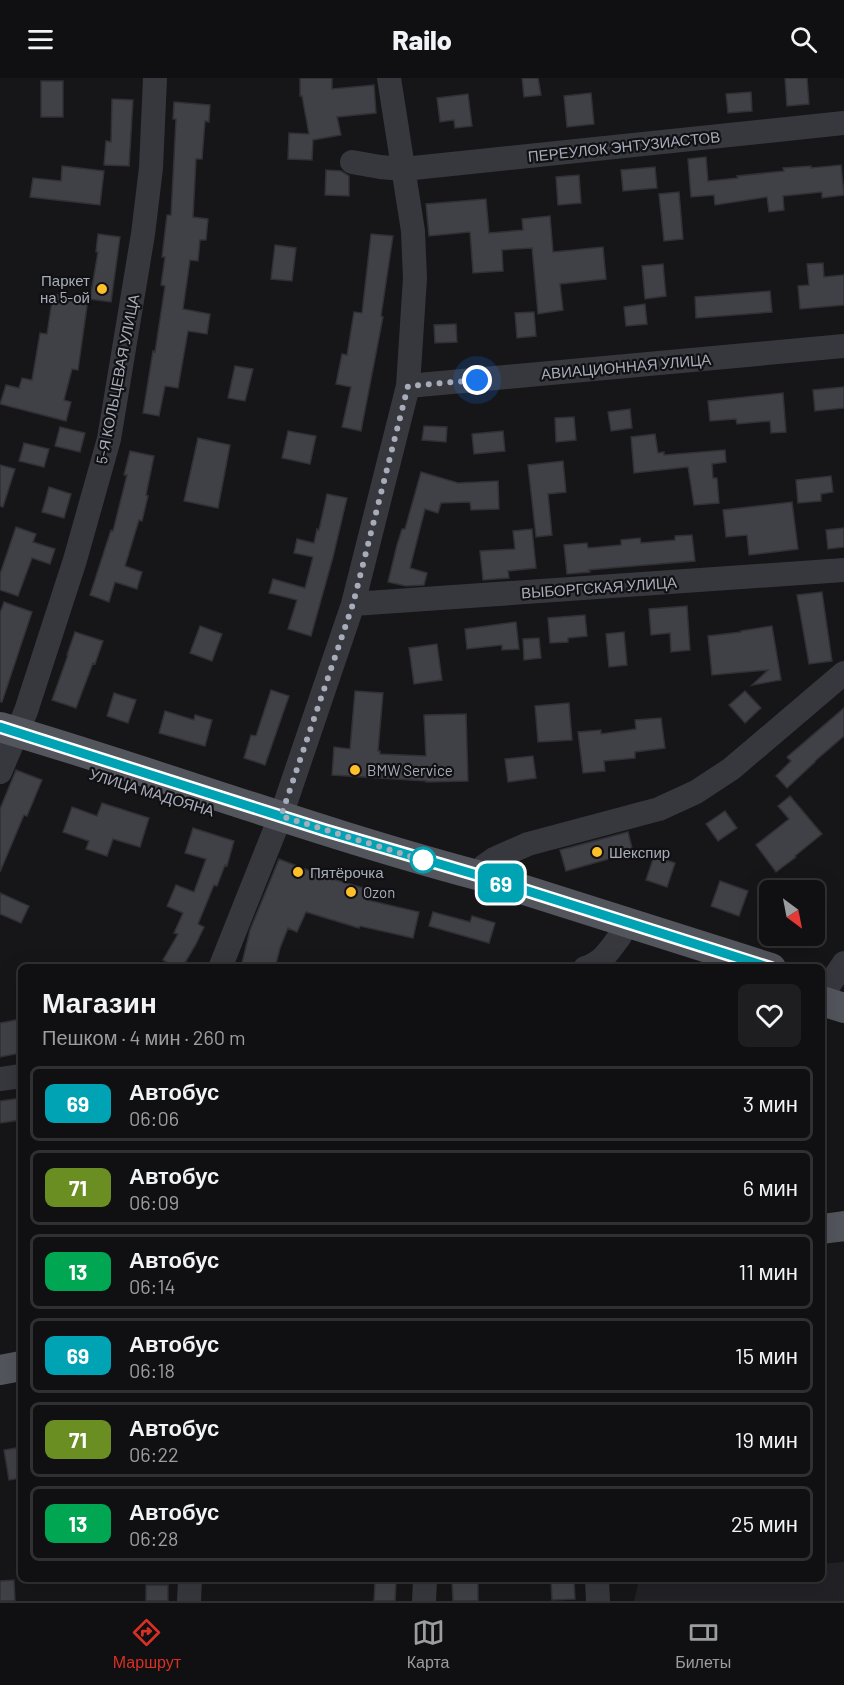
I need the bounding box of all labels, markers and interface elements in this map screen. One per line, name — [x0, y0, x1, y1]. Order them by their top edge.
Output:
icon: menu — [24, 23, 57, 56]
text: Railo — [392, 23, 452, 55]
icon: search — [787, 23, 820, 56]
street label: ПЕРЕУЛОК ЭНТУЗИАСТОВ — [527, 127, 721, 165]
place label: Паркет на 5-ой — [40, 271, 90, 306]
marker: Паркет на 5-ой — [95, 282, 109, 296]
street label: 5-Я КОЛЬЦЕВАЯ УЛИЦА — [92, 293, 142, 465]
street label: АВИАЦИОННАЯ УЛИЦА — [540, 350, 712, 382]
your location — [462, 365, 492, 395]
street label: ВЫБОРГСКАЯ УЛИЦА — [520, 573, 678, 601]
place label: BMW Service — [367, 761, 453, 779]
marker: BMW Service — [348, 763, 362, 777]
street label: УЛИЦА МАДОЯНА — [87, 764, 217, 820]
place label: Шекспир — [609, 843, 670, 861]
marker: Шекспир — [590, 845, 604, 859]
unlabelled marker — [410, 847, 436, 873]
place label: Пятёрочка — [310, 863, 384, 881]
line badge: 69 — [474, 864, 528, 902]
marker: Пятёрочка — [291, 865, 305, 879]
text: 69 — [490, 871, 512, 896]
north arrow — [759, 880, 825, 946]
map controls — [759, 880, 825, 946]
place label: Ozon — [363, 883, 395, 901]
marker: Ozon — [344, 885, 358, 899]
button: heart — [738, 984, 801, 1047]
text: Магазин — [42, 985, 157, 1019]
text: Пешком · 4 мин · 260 m — [42, 1025, 246, 1049]
text: Автобус — [129, 1078, 219, 1104]
text: 3 мин — [743, 1090, 798, 1116]
text: 69 — [67, 1091, 89, 1116]
text: 06:06 — [129, 1106, 179, 1130]
text: Автобус — [129, 1162, 219, 1188]
text: 6 мин — [743, 1174, 798, 1200]
text: 71 — [69, 1175, 87, 1200]
text: 06:09 — [129, 1190, 179, 1214]
text: Автобус — [129, 1246, 219, 1272]
text: 11 мин — [739, 1258, 798, 1284]
text: 13 — [69, 1259, 87, 1284]
text: 06:14 — [129, 1274, 175, 1298]
text: Автобус — [129, 1330, 219, 1356]
text: 15 мин — [735, 1342, 798, 1368]
text: 69 — [67, 1343, 89, 1368]
text: 06:18 — [129, 1358, 175, 1382]
text: Автобус — [129, 1414, 219, 1440]
text: 19 мин — [735, 1426, 798, 1452]
text: 71 — [69, 1427, 87, 1452]
text: 06:22 — [129, 1442, 179, 1466]
text: Автобус — [129, 1498, 219, 1524]
text: 25 мин — [731, 1510, 798, 1536]
text: 13 — [69, 1511, 87, 1536]
text: 06:28 — [129, 1526, 179, 1550]
tab: Маршрут — [113, 1616, 181, 1672]
tab: Карта — [407, 1616, 450, 1672]
tab: Билеты — [675, 1616, 731, 1672]

